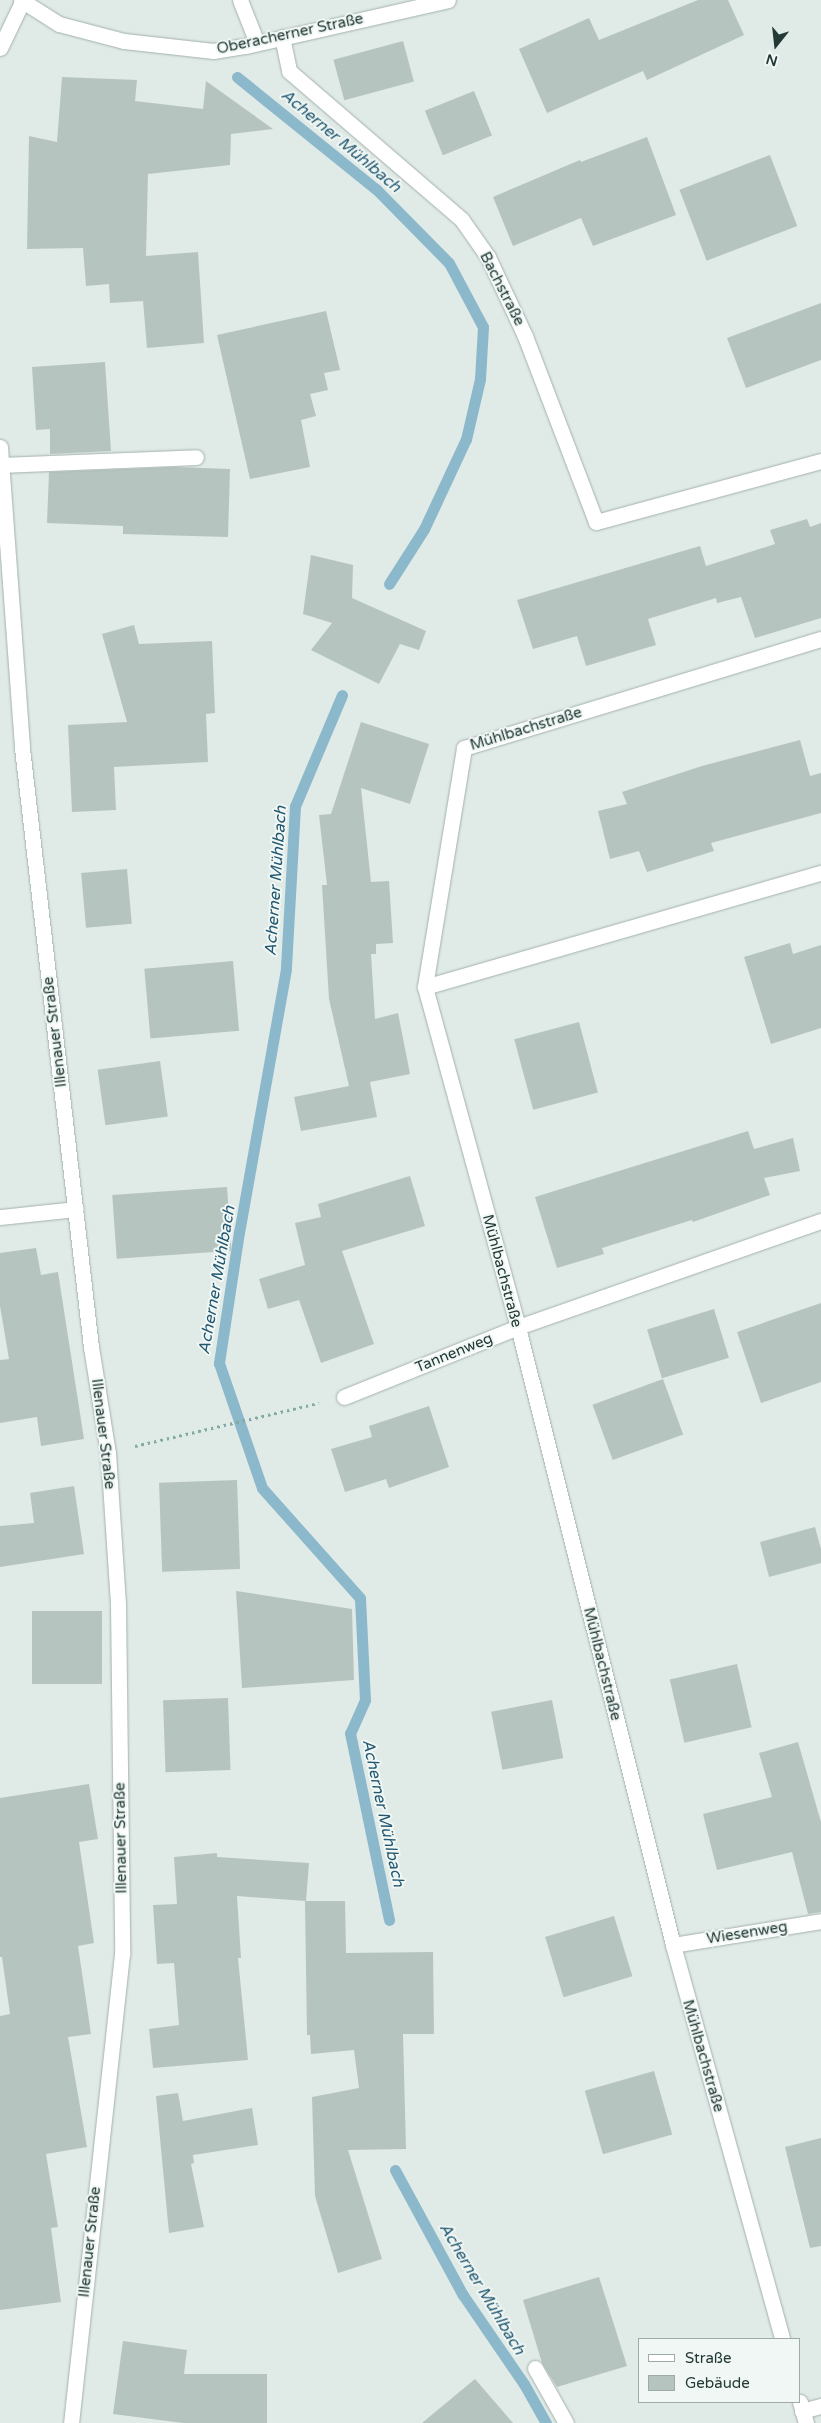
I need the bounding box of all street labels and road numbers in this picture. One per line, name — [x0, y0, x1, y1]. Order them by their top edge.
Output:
street label: Oberacherner Straße — [215, 10, 365, 58]
street label: Bachstraße — [476, 249, 528, 329]
street label: Mühlbachstraße — [468, 703, 584, 755]
street label: Illenauer Straße — [39, 976, 71, 1088]
street label: Mühlbachstraße — [478, 1213, 526, 1329]
street label: Tannenweg — [413, 1329, 495, 1377]
street label: Illenauer Straße — [87, 1378, 119, 1490]
street label: Mühlbachstraße — [579, 1606, 625, 1722]
street label: Illenauer Straße — [111, 1782, 131, 1894]
street label: Wiesenweg — [705, 1918, 789, 1948]
street label: Mühlbachstraße — [678, 1998, 728, 2114]
street label: Illenauer Straße — [75, 2186, 105, 2298]

